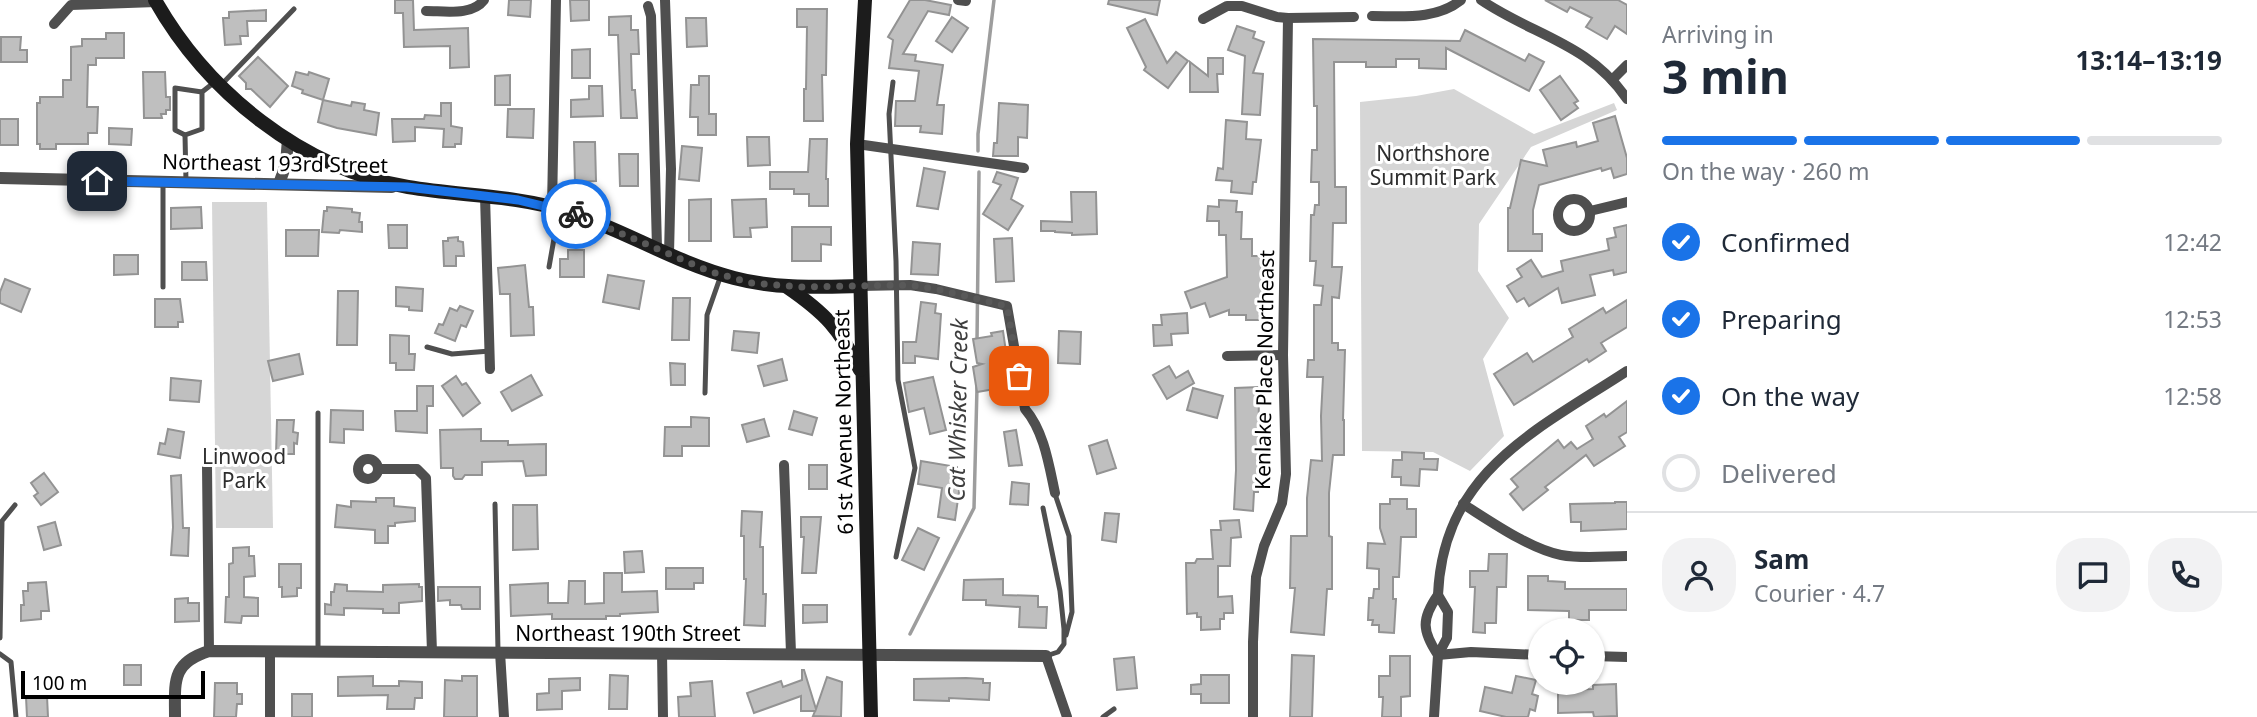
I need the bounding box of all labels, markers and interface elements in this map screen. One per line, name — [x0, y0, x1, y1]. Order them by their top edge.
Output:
text: Arriving in — [1662, 18, 1774, 50]
text: 13:14–13:19 — [2075, 42, 2222, 78]
text: 3 min — [1662, 45, 1789, 107]
park label: Northshore Summit Park — [1370, 139, 1497, 191]
street label: Northeast 193rd Street — [162, 147, 389, 179]
pin — [67, 151, 127, 211]
text: On the way · 260 m — [1662, 155, 1869, 187]
icon: home — [78, 162, 116, 200]
courier — [541, 179, 611, 249]
icon: bike — [557, 195, 595, 233]
icon: check — [1662, 223, 1700, 261]
text: Confirmed — [1721, 224, 1851, 260]
text: 12:42 — [2163, 226, 2222, 258]
street label: Kenlake Place Northeast — [1248, 249, 1280, 490]
icon: check — [1662, 300, 1700, 338]
text: Preparing — [1721, 301, 1842, 337]
text: 12:53 — [2163, 303, 2222, 335]
street label: 61st Avenue Northeast — [827, 309, 859, 535]
water label: Cat Whisker Creek — [939, 317, 975, 502]
pin — [989, 346, 1049, 406]
icon: bag — [1000, 357, 1038, 395]
icon: check — [1662, 377, 1700, 415]
text: On the way — [1721, 378, 1859, 414]
text: 12:58 — [2163, 380, 2222, 412]
park label: Linwood Park — [202, 442, 286, 494]
text: Delivered — [1721, 455, 1837, 491]
button: person — [1662, 538, 1736, 612]
button: chat — [2056, 538, 2130, 612]
button: phone — [2148, 538, 2222, 612]
text: Sam — [1754, 541, 1809, 577]
text: Courier · 4.7 — [1754, 577, 1885, 609]
map controls — [1528, 618, 1605, 695]
button: locate — [1528, 618, 1605, 695]
street label: Northeast 190th Street — [515, 619, 741, 647]
scale bar — [21, 668, 205, 700]
text: 100 m — [32, 670, 87, 696]

